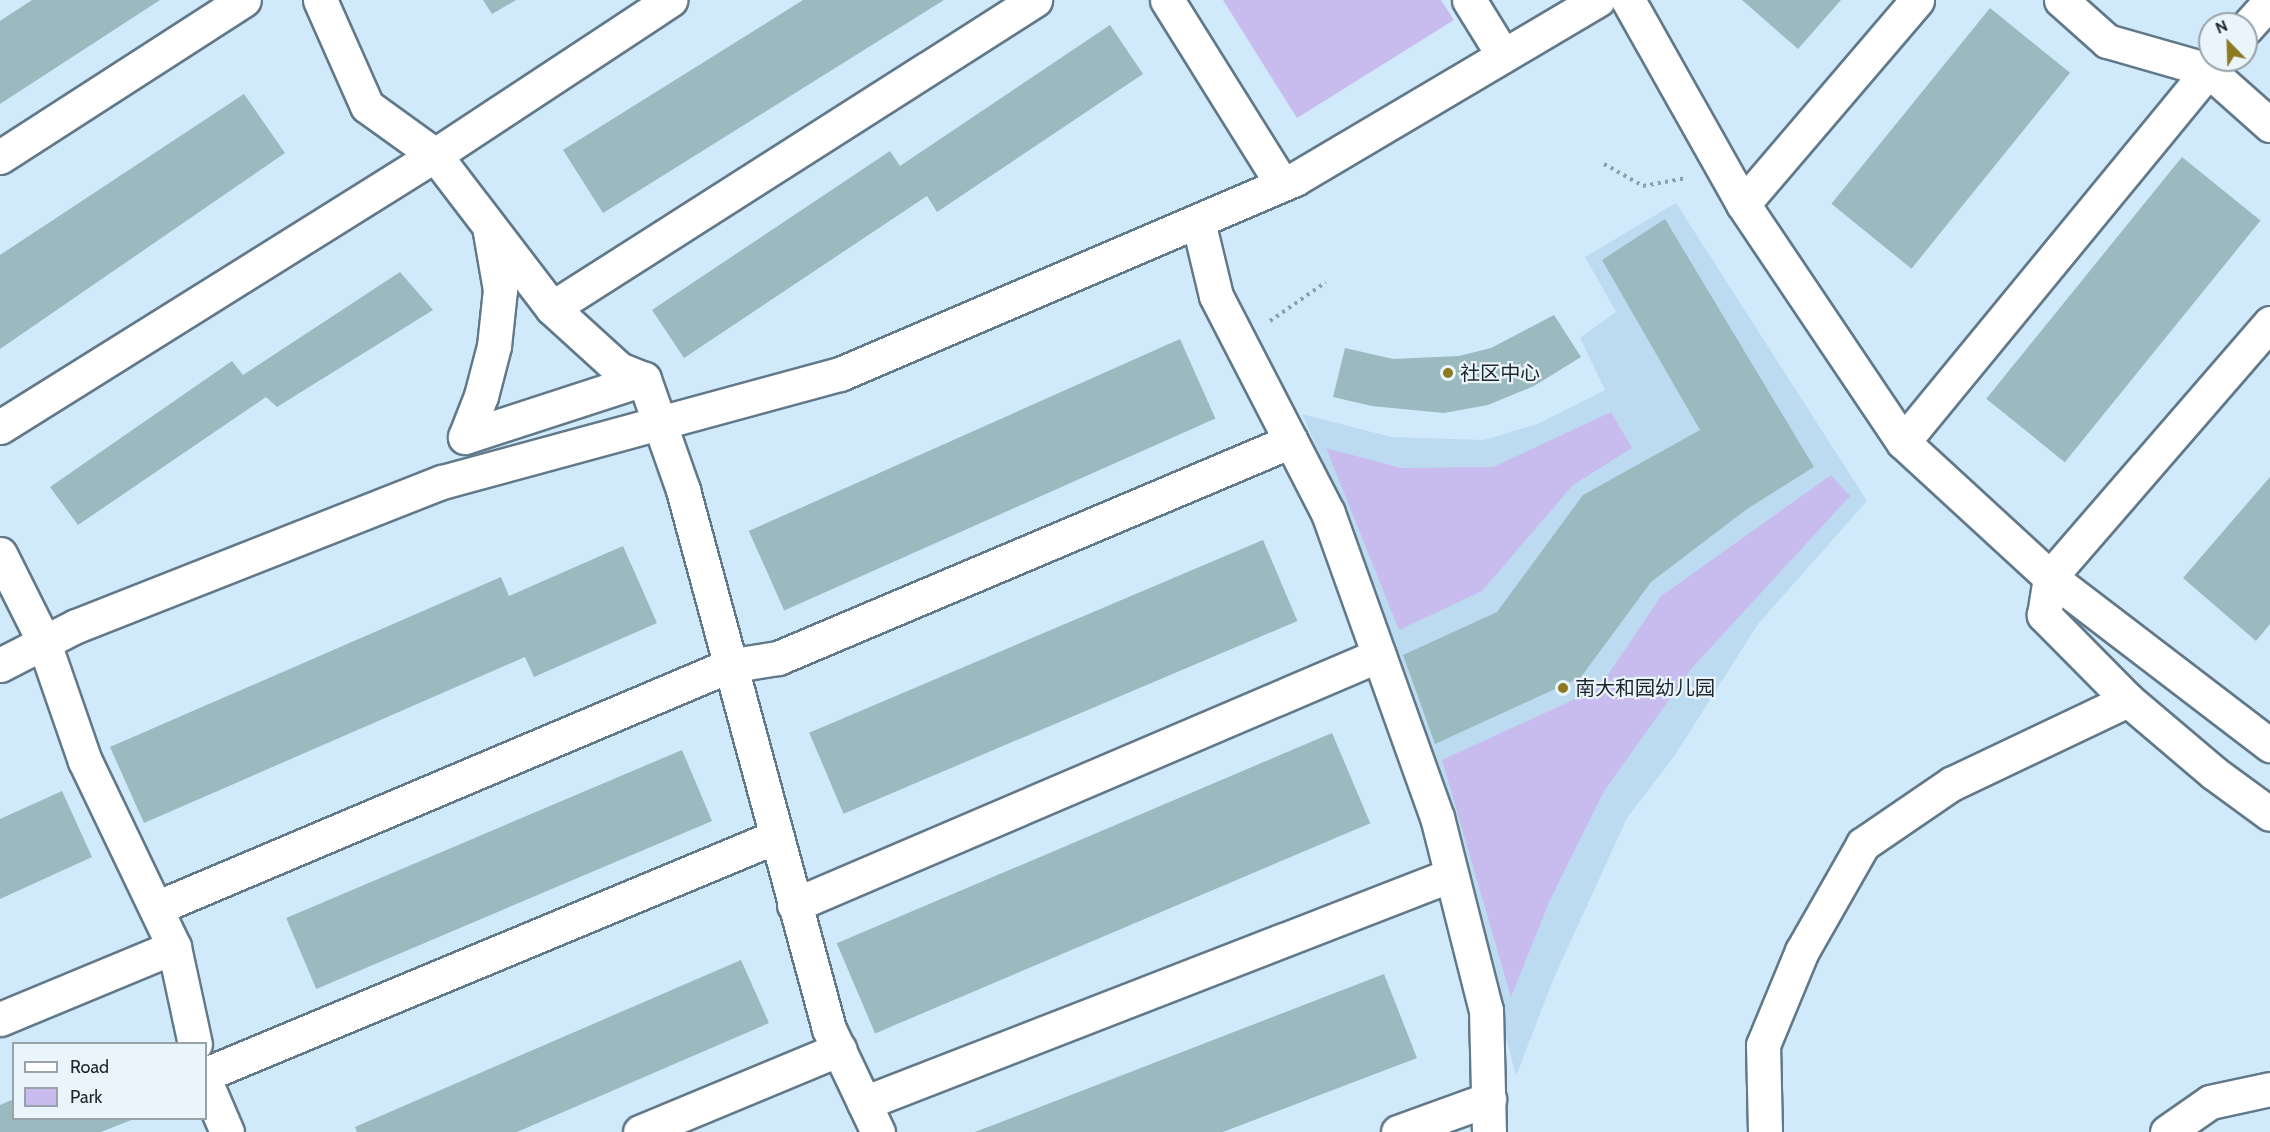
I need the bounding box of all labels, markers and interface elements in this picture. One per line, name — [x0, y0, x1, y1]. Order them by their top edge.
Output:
north arrow — [2198, 12, 2258, 72]
text: N — [2213, 16, 2230, 38]
place label: 社区中心 — [1460, 361, 1540, 385]
marker: 社区中心 — [1441, 366, 1455, 380]
place label: 南大和园幼儿园 — [1575, 676, 1715, 700]
marker: 南大和园幼儿园 — [1556, 681, 1570, 695]
legend — [12, 1042, 207, 1120]
text: Road — [70, 1056, 109, 1078]
text: Park — [70, 1086, 102, 1108]

